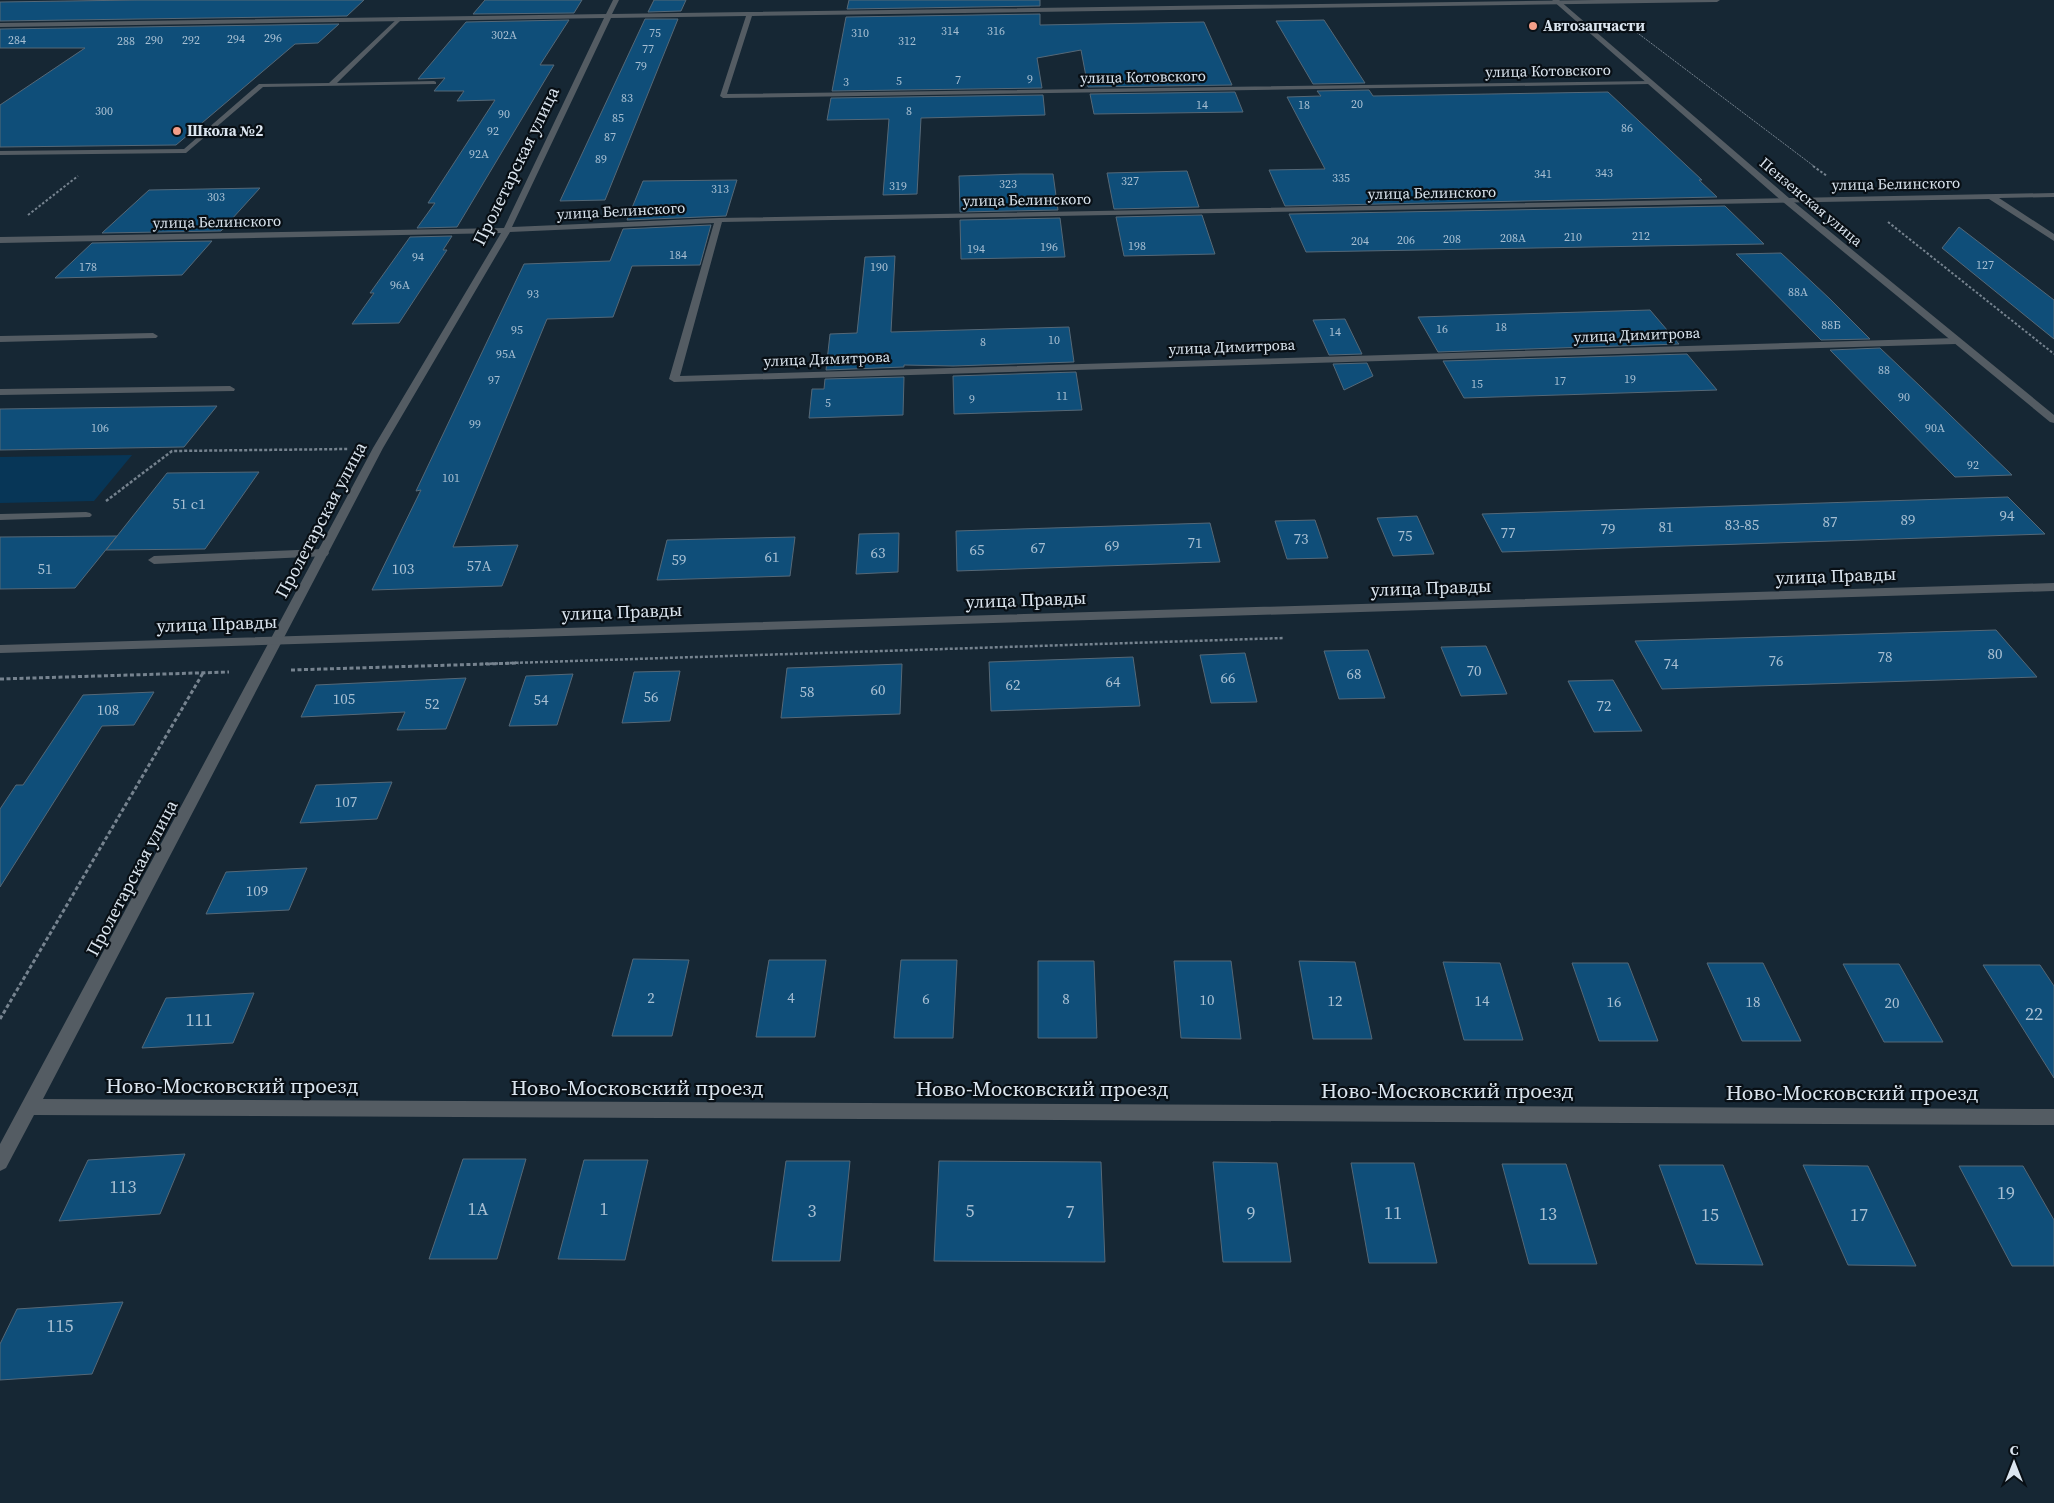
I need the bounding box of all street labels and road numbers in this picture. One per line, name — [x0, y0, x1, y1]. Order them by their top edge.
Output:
street label: улица Котовского — [1485, 59, 1611, 82]
street label: улица Котовского — [1080, 65, 1206, 88]
street label: Пролетарская улица — [466, 81, 565, 249]
street label: Пензенская улица — [1755, 152, 1868, 251]
street label: улица Белинского — [1832, 172, 1960, 195]
street label: улица Белинского — [1368, 181, 1496, 204]
street label: улица Белинского — [963, 188, 1091, 211]
street label: улица Белинского — [556, 197, 686, 224]
street label: улица Белинского — [153, 210, 281, 233]
street label: улица Димитрова — [1573, 322, 1701, 347]
street label: улица Димитрова — [1168, 334, 1296, 359]
street label: улица Димитрова — [763, 346, 891, 371]
street label: Пролетарская улица — [269, 436, 373, 602]
street label: улица Правды — [1775, 561, 1897, 590]
street label: улица Правды — [1370, 573, 1492, 602]
street label: улица Правды — [965, 585, 1087, 614]
street label: улица Правды — [561, 597, 683, 626]
street label: улица Правды — [156, 609, 278, 638]
street label: Пролетарская улица — [80, 794, 184, 960]
street label: Ново-Московский проезд — [106, 1071, 358, 1100]
street label: Ново-Московский проезд — [511, 1073, 763, 1102]
street label: Ново-Московский проезд — [916, 1074, 1168, 1103]
street label: Ново-Московский проезд — [1321, 1076, 1573, 1105]
street label: Ново-Московский проезд — [1726, 1078, 1978, 1107]

